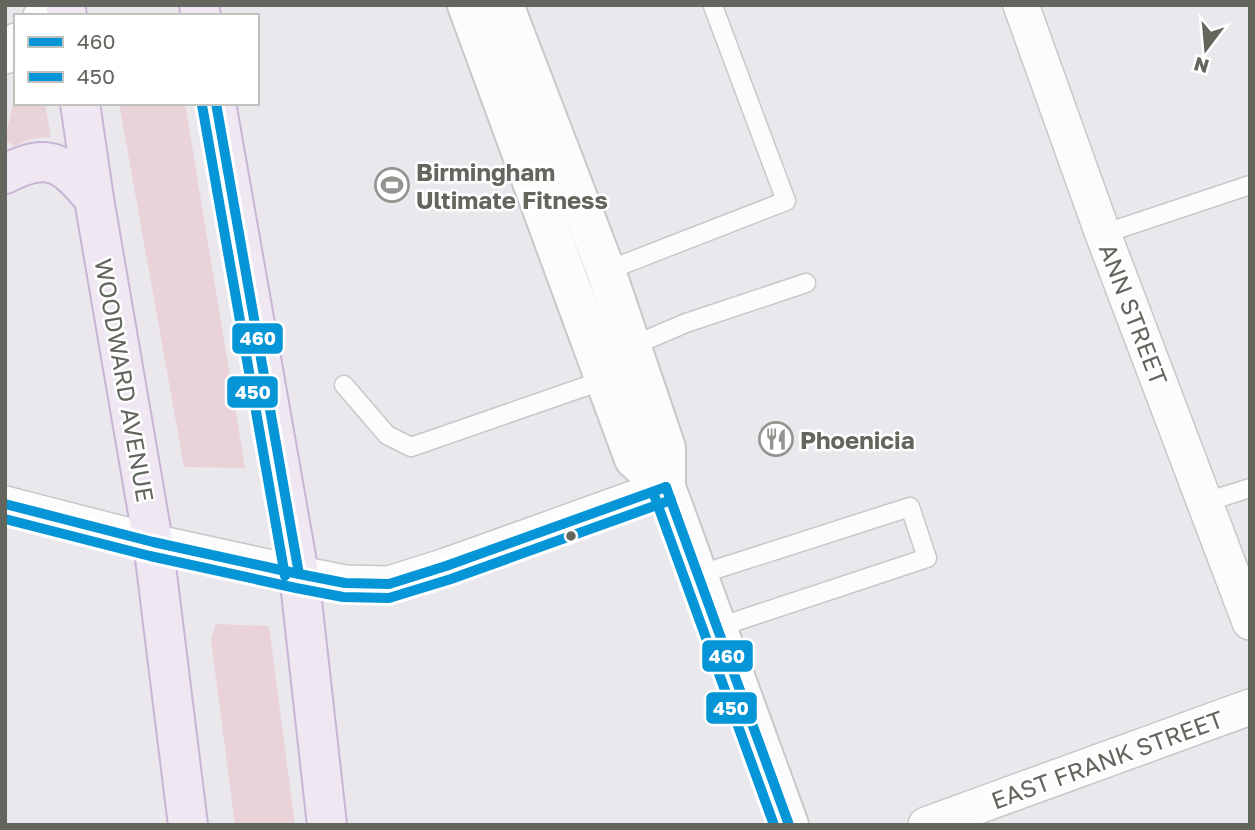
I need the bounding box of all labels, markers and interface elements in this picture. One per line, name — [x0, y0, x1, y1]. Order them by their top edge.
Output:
legend — [14, 14, 259, 105]
north arrow — [1171, 14, 1241, 84]
text: 460 — [77, 28, 116, 54]
text: N — [1191, 53, 1211, 79]
text: 450 — [77, 63, 115, 89]
place label: Birmingham Ultimate Fitness — [416, 157, 608, 214]
sports icon: Birmingham Ultimate Fitness — [373, 166, 411, 204]
street label: ANN STREET — [1094, 239, 1174, 389]
street label: WOODWARD AVENUE — [89, 256, 161, 504]
line badge: 460 — [231, 322, 284, 355]
text: 460 — [240, 326, 276, 349]
line badge: 450 — [226, 375, 279, 409]
text: 450 — [235, 380, 271, 403]
restaurant icon: Phoenicia — [757, 420, 795, 458]
place label: Phoenicia — [800, 425, 915, 454]
unlabelled marker — [564, 529, 578, 543]
line badge: 460 — [701, 639, 754, 673]
text: 460 — [709, 644, 745, 667]
line badge: 450 — [705, 691, 758, 725]
text: 450 — [713, 696, 749, 719]
street label: EAST FRANK STREET — [987, 703, 1227, 814]

